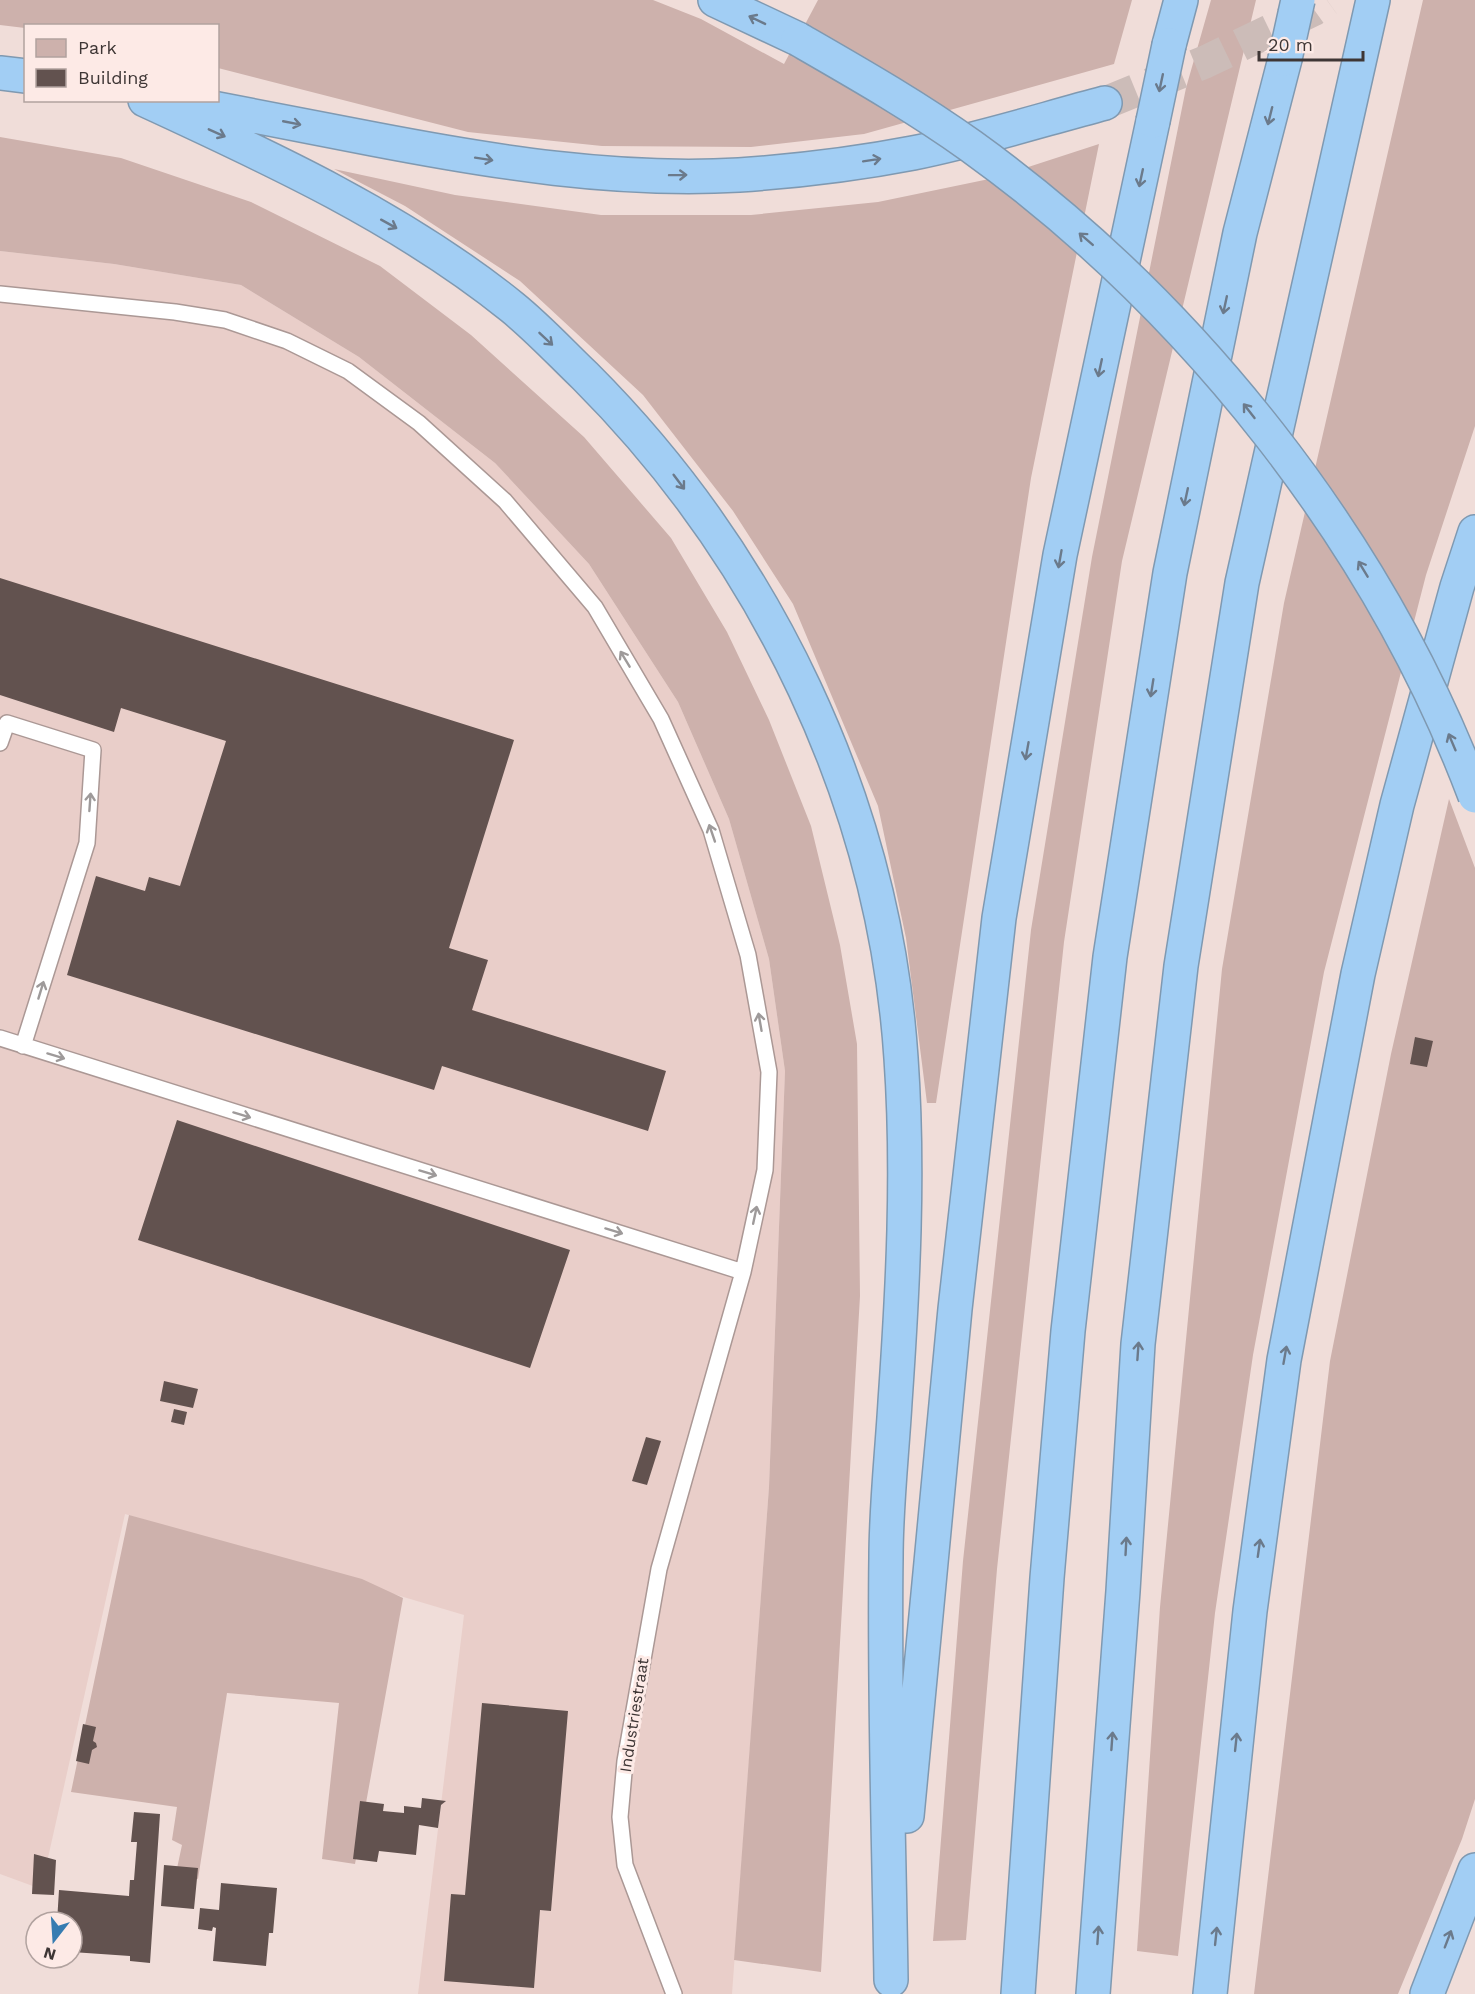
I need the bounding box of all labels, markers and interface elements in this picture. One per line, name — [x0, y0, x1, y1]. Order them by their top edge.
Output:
one-way arrow — [748, 13, 766, 25]
legend — [24, 24, 219, 102]
scale bar — [1259, 24, 1362, 62]
text: 20 m — [1268, 34, 1313, 55]
text: Park — [78, 37, 117, 58]
text: Building — [78, 67, 148, 88]
one-way arrow — [1155, 73, 1166, 92]
one-way arrow — [1264, 106, 1276, 125]
one-way arrow — [282, 118, 301, 129]
one-way arrow — [208, 129, 226, 140]
one-way arrow — [473, 154, 493, 165]
one-way arrow — [861, 155, 881, 166]
one-way arrow — [1135, 167, 1146, 187]
one-way arrow — [667, 170, 687, 181]
one-way arrow — [380, 219, 398, 230]
one-way arrow — [1079, 232, 1094, 246]
one-way arrow — [1219, 296, 1231, 315]
one-way arrow — [539, 332, 554, 346]
one-way arrow — [1094, 358, 1105, 378]
one-way arrow — [1243, 403, 1256, 419]
one-way arrow — [673, 473, 685, 489]
one-way arrow — [1180, 486, 1191, 506]
one-way arrow — [1054, 549, 1065, 568]
one-way arrow — [1356, 561, 1368, 578]
one-way arrow — [619, 651, 631, 668]
one-way arrow — [1147, 678, 1158, 698]
one-way arrow — [1446, 733, 1457, 751]
one-way arrow — [1021, 741, 1032, 761]
one-way arrow — [84, 793, 95, 813]
one-way arrow — [705, 824, 716, 843]
one-way arrow — [36, 981, 47, 1000]
one-way arrow — [754, 1012, 765, 1032]
one-way arrow — [46, 1051, 65, 1062]
one-way arrow — [232, 1110, 251, 1121]
one-way arrow — [418, 1168, 437, 1179]
one-way arrow — [750, 1206, 761, 1225]
one-way arrow — [604, 1227, 623, 1238]
one-way arrow — [1132, 1342, 1143, 1362]
one-way arrow — [1280, 1346, 1291, 1365]
one-way arrow — [1121, 1537, 1132, 1556]
one-way arrow — [1253, 1539, 1264, 1559]
street label: Industriestraat — [616, 1656, 652, 1774]
one-way arrow — [1107, 1731, 1118, 1751]
one-way arrow — [1231, 1732, 1242, 1752]
north arrow — [24, 1910, 84, 1970]
one-way arrow — [1093, 1925, 1104, 1945]
one-way arrow — [1211, 1926, 1222, 1946]
one-way arrow — [1444, 1931, 1455, 1949]
text: N — [41, 1943, 58, 1965]

